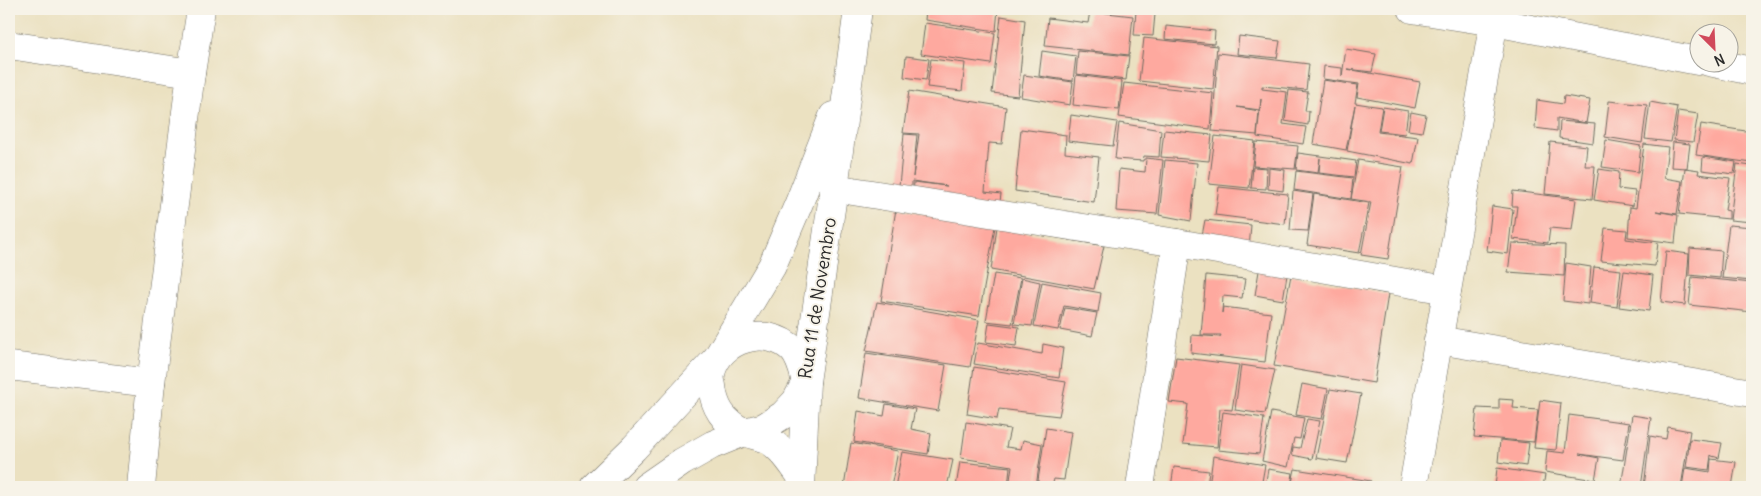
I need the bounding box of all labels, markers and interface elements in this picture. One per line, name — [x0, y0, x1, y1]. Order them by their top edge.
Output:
north arrow — [1688, 22, 1738, 72]
text: N — [1711, 50, 1727, 70]
street label: Rua 11 de Novembro — [793, 216, 841, 380]

